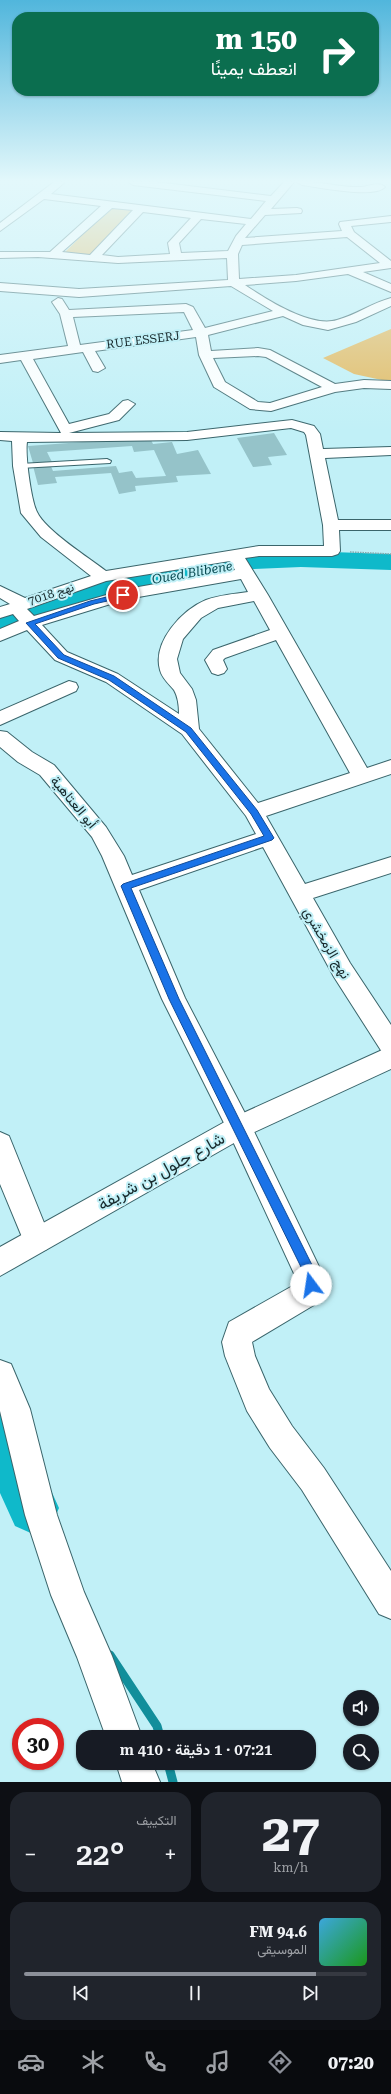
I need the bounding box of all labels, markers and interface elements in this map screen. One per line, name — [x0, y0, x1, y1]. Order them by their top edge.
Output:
text: 150 m — [216, 23, 297, 56]
icon: right — [311, 28, 363, 80]
text: انعطف يمينًا — [211, 58, 297, 79]
street label: RUE ESSERJ — [105, 329, 181, 351]
water label: Oued Blibene — [151, 558, 234, 587]
pin — [106, 578, 140, 612]
street label: نهج 7018 — [26, 580, 76, 610]
icon: arrive — [112, 584, 134, 606]
street label: أبو العتاهية — [47, 773, 101, 832]
street label: نهج الزمخشري — [297, 904, 354, 984]
street label: شارع جلول بن شريفة — [94, 1128, 229, 1216]
position arrow — [290, 1264, 332, 1306]
map controls — [343, 1690, 379, 1770]
button: sound — [343, 1690, 379, 1726]
speed limit sign: 30 — [12, 1718, 64, 1770]
button: search — [343, 1734, 379, 1770]
text: 07:21 · 1 دقيقة · 410 m — [120, 1741, 272, 1759]
text: 27 — [262, 1803, 320, 1864]
text: التكييف — [136, 1813, 177, 1828]
text: 22° — [76, 1837, 124, 1872]
text: − — [24, 1842, 36, 1867]
text: + — [164, 1842, 176, 1867]
text: km/h — [273, 1860, 308, 1875]
text: 94.6 FM — [250, 1923, 307, 1941]
text: الموسيقى — [257, 1942, 307, 1957]
icon: previous — [70, 1982, 92, 2004]
icon: pause — [184, 1982, 206, 2004]
icon: next — [299, 1982, 321, 2004]
icon: car — [17, 2048, 45, 2076]
icon: climate — [79, 2048, 107, 2076]
icon: phone — [141, 2048, 169, 2076]
icon: music — [204, 2048, 232, 2076]
icon: directions — [266, 2048, 294, 2076]
text: 07:20 — [328, 2052, 374, 2073]

